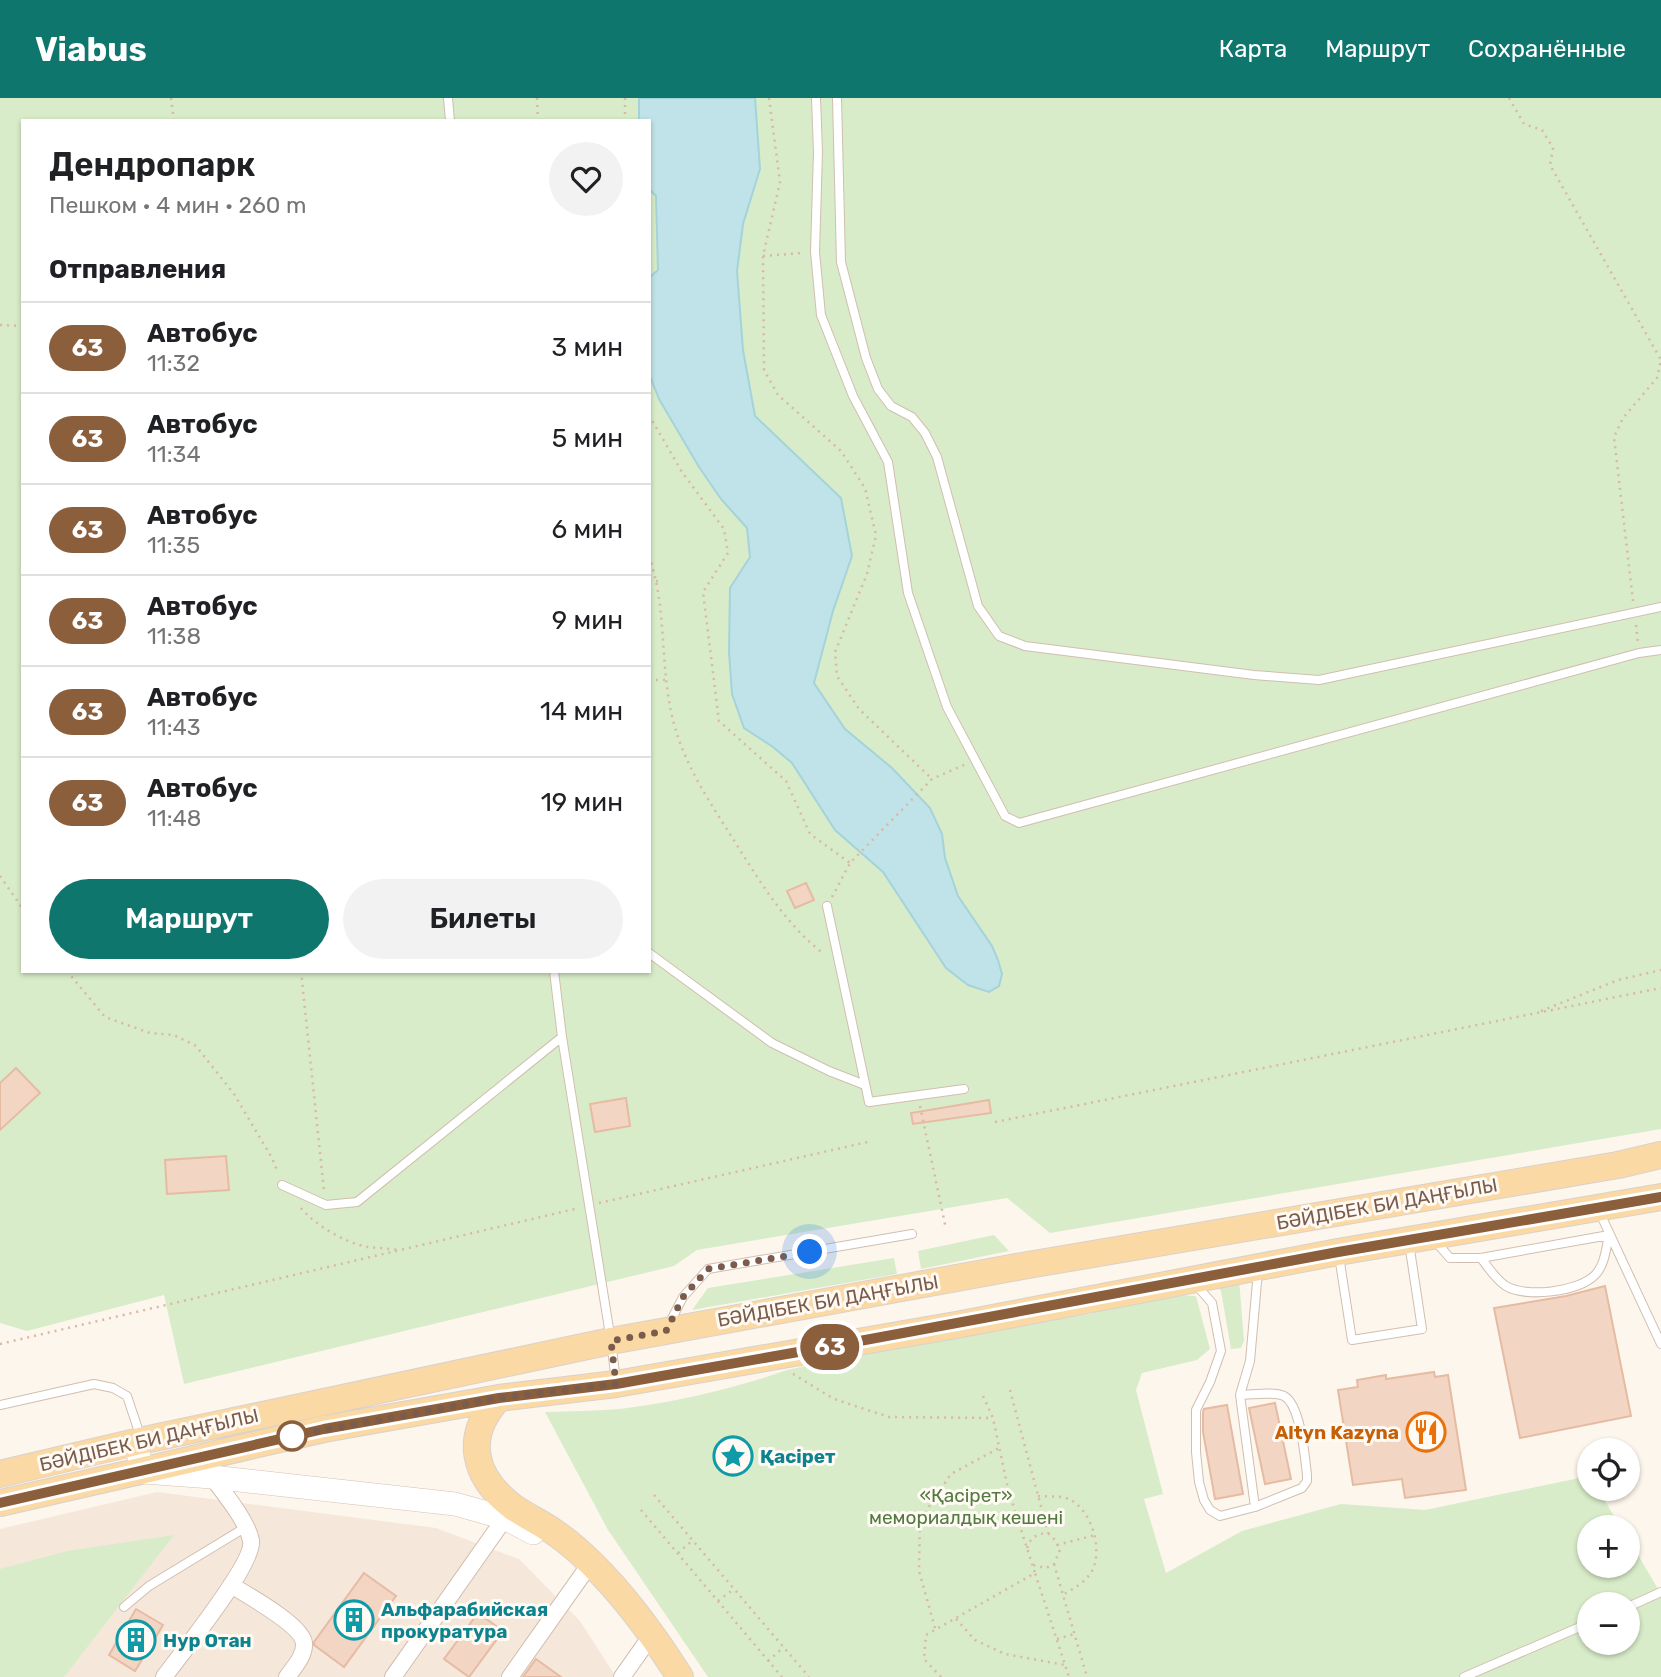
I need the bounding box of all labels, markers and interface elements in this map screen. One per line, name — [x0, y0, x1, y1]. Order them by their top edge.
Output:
text: Viabus — [35, 30, 147, 69]
text: Карта — [1219, 35, 1287, 63]
text: Маршрут — [1325, 35, 1430, 63]
text: Сохранённые — [1468, 35, 1626, 63]
button: heart — [549, 142, 623, 216]
text: Дендропарк — [49, 145, 255, 184]
text: Пешком · 4 мин · 260 m — [49, 191, 306, 219]
text: Отправления — [49, 254, 226, 285]
text: Автобус — [147, 318, 258, 349]
text: 3 мин — [552, 332, 623, 363]
text: 63 — [72, 334, 103, 362]
text: 11:32 — [147, 349, 200, 377]
text: Автобус — [147, 409, 258, 440]
text: 5 мин — [552, 423, 623, 454]
text: 63 — [72, 425, 103, 453]
text: 11:34 — [147, 440, 201, 468]
text: Автобус — [147, 500, 258, 531]
text: 6 мин — [552, 514, 623, 545]
text: 63 — [72, 516, 103, 544]
text: 11:35 — [147, 531, 200, 559]
text: Автобус — [147, 591, 258, 622]
text: 9 мин — [552, 605, 623, 636]
text: 63 — [72, 607, 103, 635]
text: 11:38 — [147, 622, 201, 650]
text: Автобус — [147, 682, 258, 713]
text: 14 мин — [540, 696, 623, 727]
text: 63 — [72, 698, 103, 726]
text: 11:43 — [147, 713, 201, 741]
text: Автобус — [147, 773, 258, 804]
text: 19 мин — [541, 787, 623, 818]
text: 63 — [72, 789, 103, 817]
text: 11:48 — [147, 804, 202, 832]
button: Маршрут — [49, 879, 329, 959]
button: Билеты — [343, 879, 623, 959]
street label: БӘЙДІБЕК БИ ДАҢҒЫЛЫ — [1275, 1173, 1499, 1235]
your location — [792, 1234, 827, 1269]
street label: БӘЙДІБЕК БИ ДАҢҒЫЛЫ — [716, 1270, 940, 1332]
line badge: 63 — [798, 1324, 862, 1370]
text: 63 — [814, 1333, 846, 1361]
street label: БӘЙДІБЕК БИ ДАҢҒЫЛЫ — [37, 1404, 261, 1476]
restaurant icon: Altyn Kazyna — [1405, 1411, 1447, 1453]
unlabelled marker — [277, 1421, 307, 1451]
place label: Altyn Kazyna — [1275, 1421, 1399, 1444]
place icon: Қасірет — [712, 1435, 754, 1477]
map controls — [1577, 1438, 1640, 1655]
button: locate — [1577, 1438, 1640, 1501]
place label: Қасірет — [760, 1445, 836, 1468]
park label: «Қасірет» мемориалдық кешені — [869, 1484, 1063, 1529]
button: + — [1577, 1515, 1640, 1578]
button: − — [1577, 1592, 1640, 1655]
place label: Альфарабийская прокуратура — [381, 1598, 548, 1643]
building icon: Альфарабийская прокуратура — [333, 1599, 375, 1641]
building icon: Нур Отан — [115, 1619, 157, 1661]
place label: Нур Отан — [163, 1629, 252, 1652]

